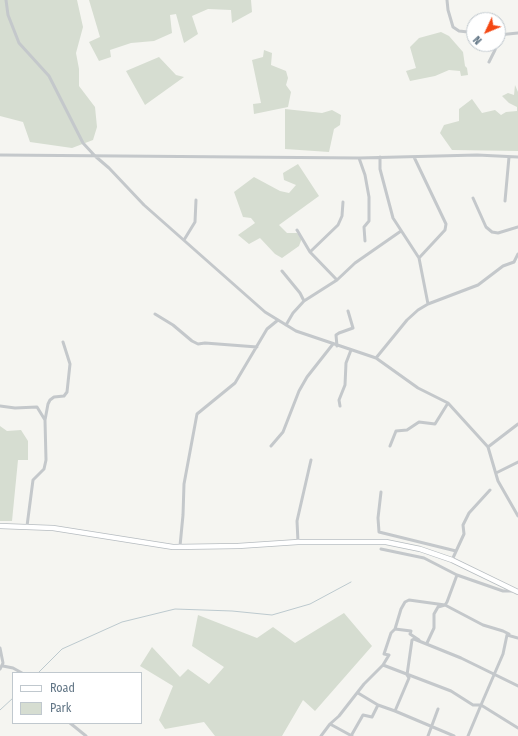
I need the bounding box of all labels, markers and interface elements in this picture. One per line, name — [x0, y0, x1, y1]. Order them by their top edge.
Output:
north arrow — [466, 12, 506, 52]
text: N — [471, 33, 485, 47]
legend — [12, 672, 142, 724]
text: Road — [50, 681, 75, 695]
text: Park — [50, 701, 71, 715]

